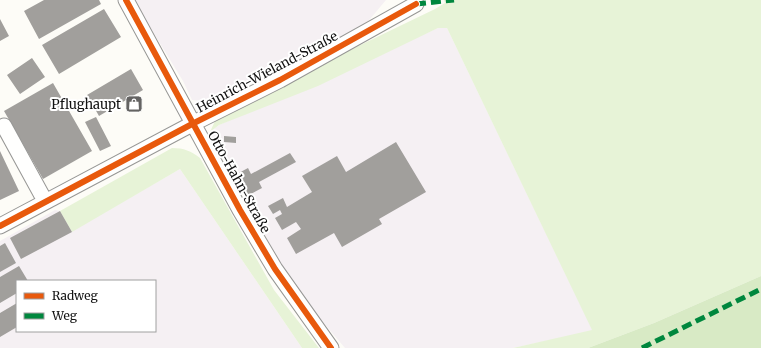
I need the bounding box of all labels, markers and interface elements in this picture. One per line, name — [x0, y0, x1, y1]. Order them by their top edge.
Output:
street label: Heinrich-Wieland-Straße — [193, 27, 341, 117]
shop icon: Pflughaupt — [124, 94, 144, 114]
place label: Pflughaupt — [51, 96, 121, 113]
street label: Otto-Hahn-Straße — [204, 128, 274, 236]
legend — [16, 280, 156, 332]
text: Radweg — [52, 288, 98, 303]
text: Weg — [51, 308, 78, 323]

